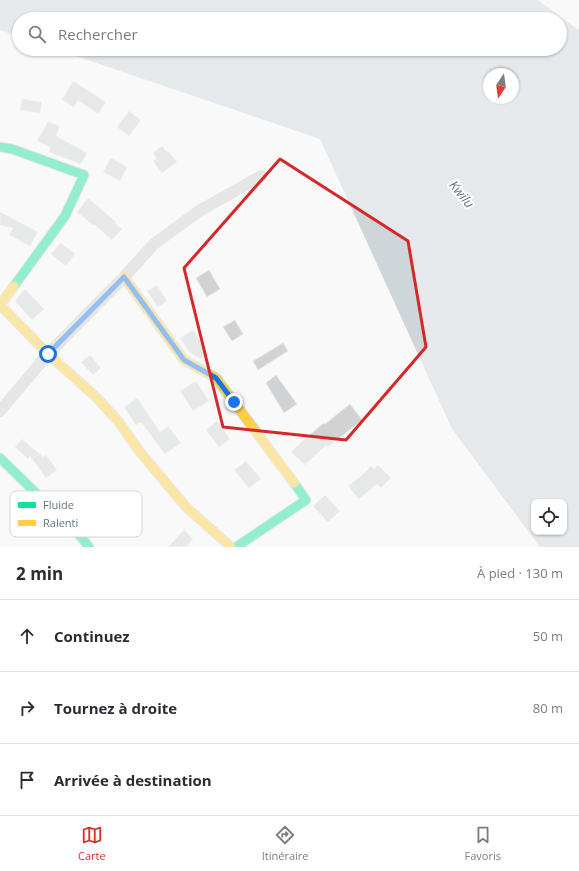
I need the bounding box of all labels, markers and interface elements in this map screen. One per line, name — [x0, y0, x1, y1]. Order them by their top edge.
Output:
search box — [12, 12, 567, 56]
icon: search — [26, 23, 48, 45]
text: Rechercher — [58, 24, 138, 44]
north arrow — [483, 68, 519, 104]
water label: Kwilu — [445, 176, 479, 212]
route start — [39, 345, 57, 363]
route end — [225, 393, 243, 411]
legend — [10, 491, 142, 537]
text: Fluide — [43, 497, 74, 512]
map controls — [531, 499, 567, 535]
button: locate — [531, 499, 567, 535]
text: Ralenti — [43, 515, 78, 530]
text: 2 min — [16, 562, 63, 585]
text: À pied · 130 m — [477, 564, 563, 582]
icon: ahead — [16, 625, 38, 647]
text: Continuez — [54, 626, 130, 646]
text: 50 m — [533, 627, 563, 645]
icon: right — [16, 697, 38, 719]
text: Tournez à droite — [54, 698, 177, 718]
text: 80 m — [533, 699, 563, 717]
icon: arrive — [16, 769, 38, 791]
text: Arrivée à destination — [54, 770, 212, 790]
tab: Carte — [78, 824, 106, 863]
tab: Itinéraire — [262, 824, 308, 863]
tab: Favoris — [465, 824, 501, 863]

